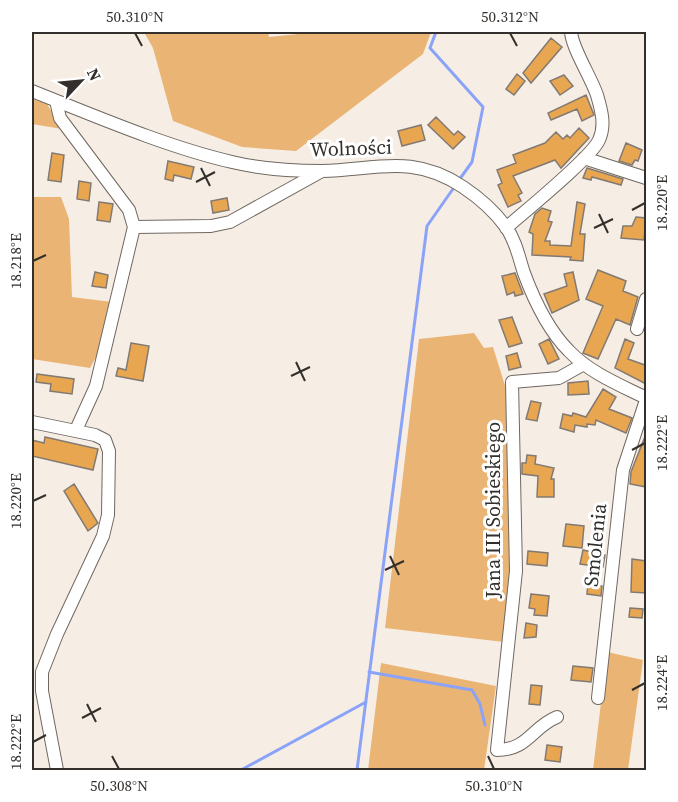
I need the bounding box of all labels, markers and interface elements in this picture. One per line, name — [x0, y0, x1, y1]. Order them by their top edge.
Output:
text: 50.310°N — [106, 6, 164, 27]
text: 50.312°N — [481, 6, 539, 27]
north arrow — [51, 51, 111, 111]
text: N — [82, 64, 107, 85]
street label: Wolności — [310, 133, 393, 163]
text: 18.220°E — [651, 175, 672, 231]
text: 18.218°E — [5, 233, 26, 289]
text: 18.222°E — [651, 415, 672, 471]
street label: Jana III Sobieskiego — [479, 422, 507, 599]
text: 18.220°E — [5, 473, 26, 529]
street label: Smolenia — [577, 501, 613, 588]
text: 18.224°E — [651, 655, 672, 711]
text: 18.222°E — [5, 714, 26, 770]
text: 50.308°N — [90, 775, 148, 796]
text: 50.310°N — [465, 775, 523, 796]

